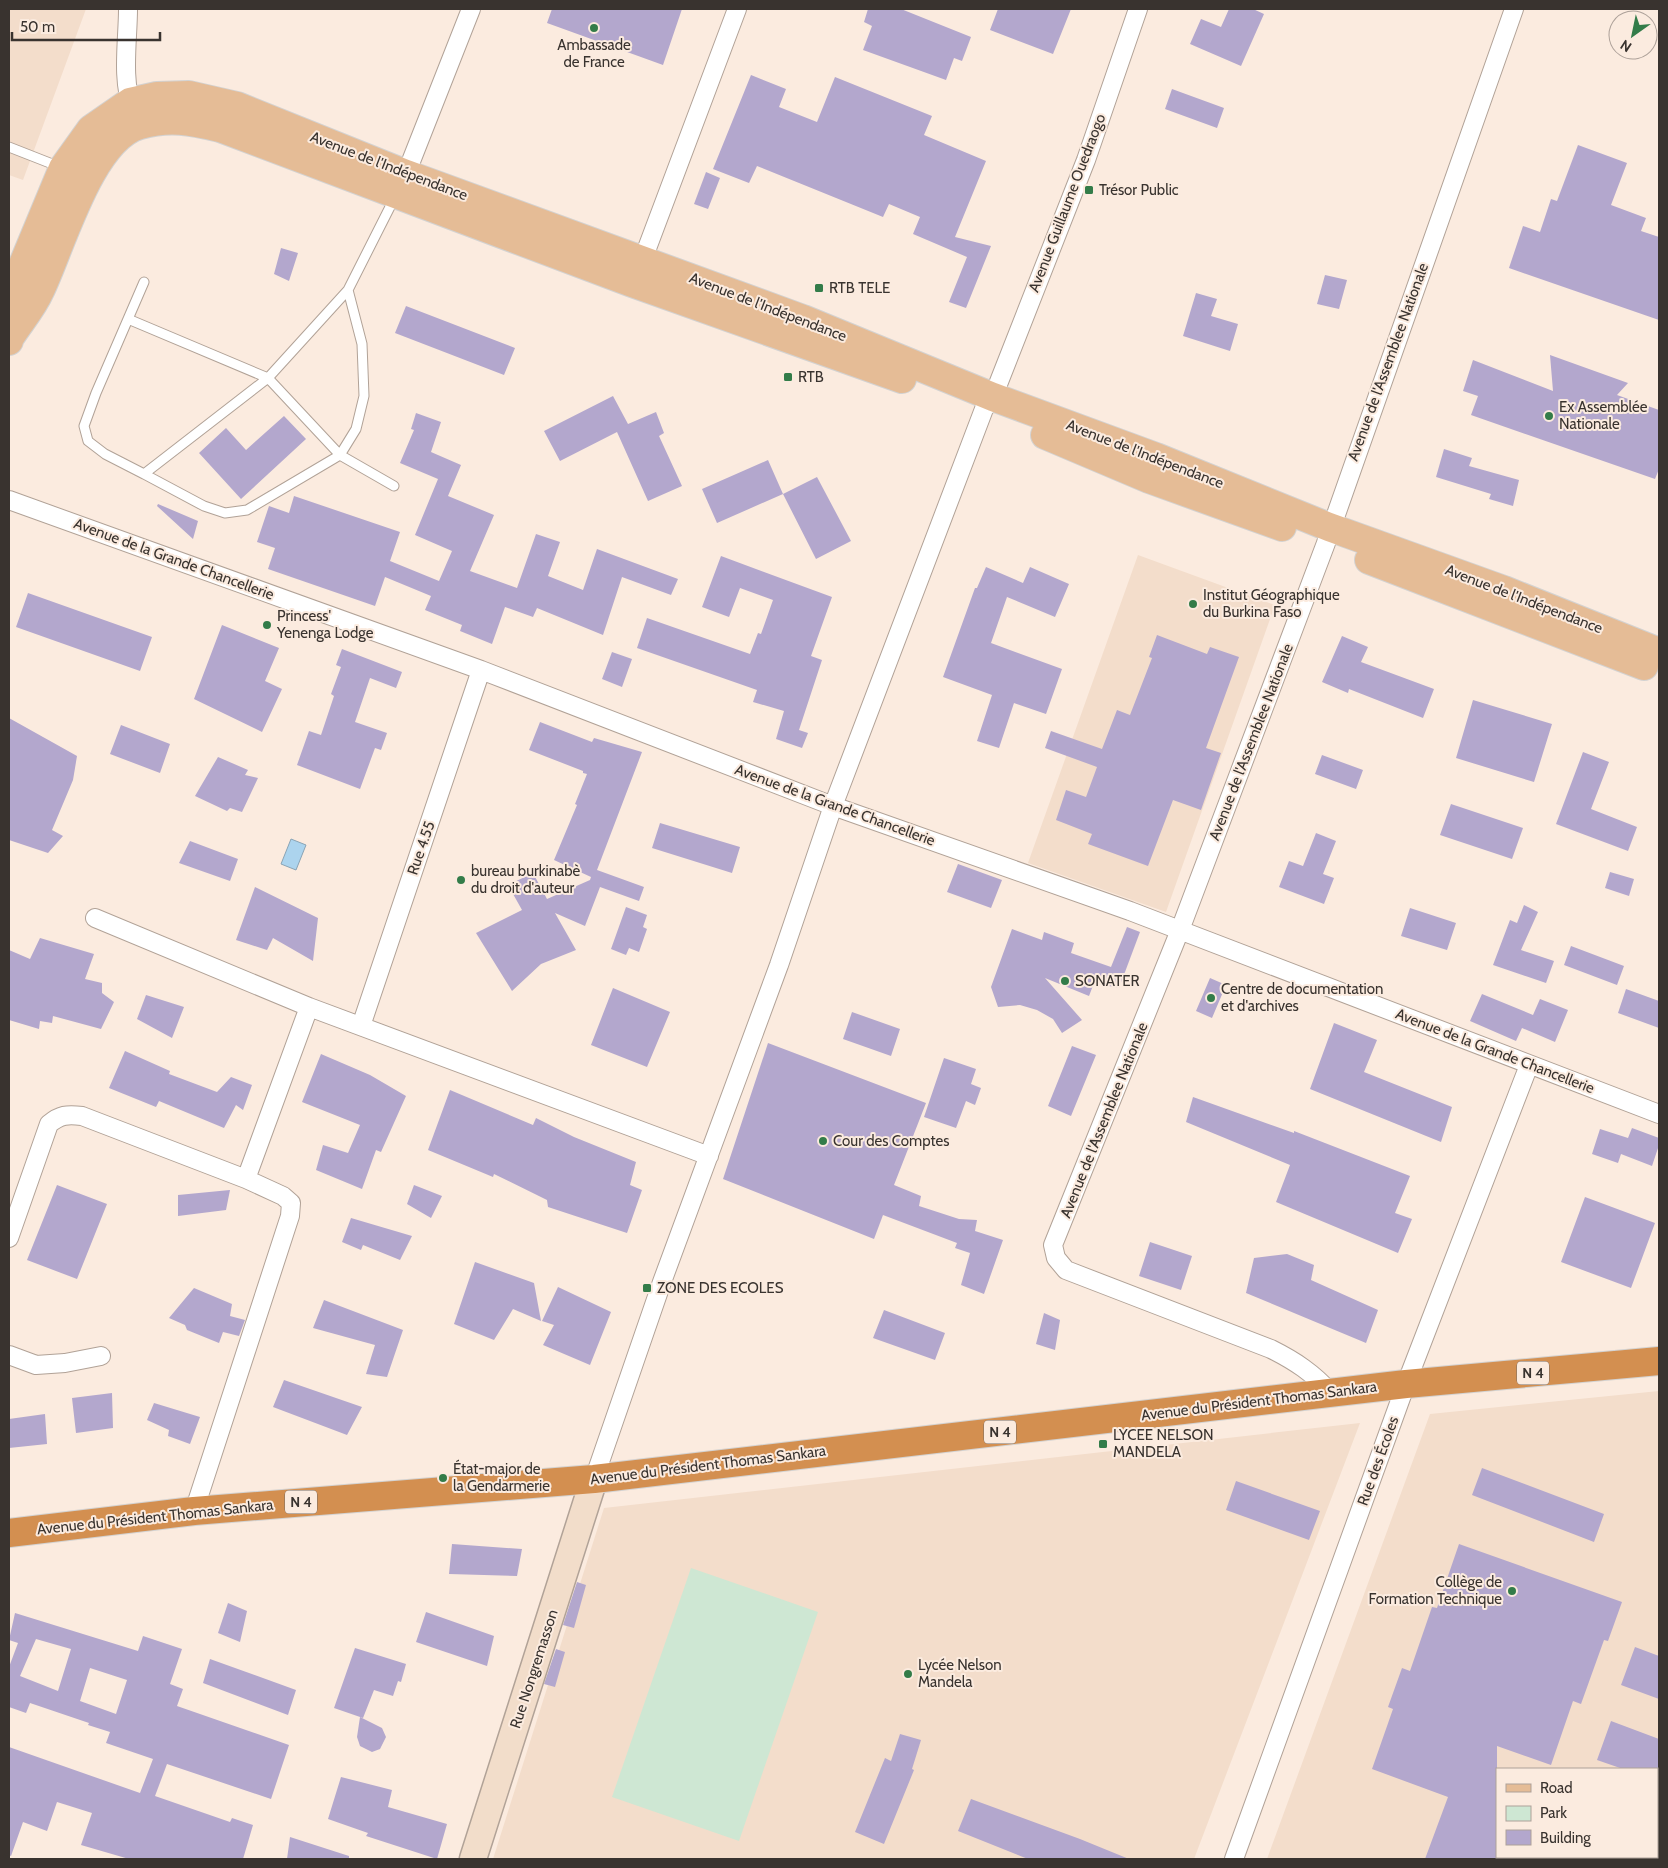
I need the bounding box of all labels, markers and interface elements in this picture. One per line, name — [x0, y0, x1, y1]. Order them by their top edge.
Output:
scale bar — [12, 10, 160, 42]
north arrow — [1608, 10, 1658, 60]
text: 50 m — [20, 18, 55, 36]
marker: Ambassade de France — [588, 22, 600, 34]
place label: Ambassade de France — [557, 36, 631, 71]
text: N — [1617, 36, 1635, 56]
street label: Avenue Guillaume Ouedraogo — [1025, 111, 1109, 295]
street label: Avenue de l'Indépendance — [308, 128, 471, 204]
place label: Trésor Public — [1099, 181, 1179, 199]
marker: Trésor Public — [1083, 184, 1095, 196]
street label: Avenue de l'Assemblee Nationale — [1344, 260, 1432, 463]
street label: Avenue de l'Indépendance — [687, 269, 850, 345]
place label: RTB TELE — [829, 279, 890, 297]
marker: RTB TELE — [813, 282, 825, 294]
place label: RTB — [798, 368, 824, 386]
marker: RTB — [782, 371, 794, 383]
place label: Ex Assemblée Nationale — [1559, 398, 1648, 433]
marker: Ex Assemblée Nationale — [1543, 410, 1555, 422]
street label: Avenue de l'Indépendance — [1064, 416, 1227, 492]
street label: Avenue de la Grande Chancellerie — [71, 514, 277, 604]
street label: Avenue de l'Indépendance — [1443, 561, 1606, 637]
place label: Institut Géographique du Burkina Faso — [1203, 586, 1340, 621]
marker: Institut Géographique du Burkina Faso — [1187, 598, 1199, 610]
place label: Princess' Yenenga Lodge — [276, 607, 374, 642]
marker: Princess' Yenenga Lodge — [261, 619, 273, 631]
street label: Avenue de l'Assemblee Nationale — [1205, 641, 1297, 843]
street label: Avenue de la Grande Chancellerie — [732, 760, 938, 850]
street label: Rue 4.55 — [403, 819, 439, 877]
place label: bureau burkinabè du droit d'auteur — [471, 862, 581, 897]
marker: bureau burkinabè du droit d'auteur — [455, 874, 467, 886]
place label: SONATER — [1075, 972, 1140, 990]
marker: SONATER — [1059, 975, 1071, 987]
place label: Centre de documentation et d'archives — [1221, 980, 1383, 1015]
marker: Centre de documentation et d'archives — [1205, 992, 1217, 1004]
street label: Avenue de la Grande Chancellerie — [1393, 1005, 1597, 1097]
street label: Avenue de l'Assemblee Nationale — [1056, 1019, 1152, 1220]
place label: Cour des Comptes — [833, 1132, 949, 1150]
marker: Cour des Comptes — [817, 1135, 829, 1147]
place label: ZONE DES ECOLES — [657, 1279, 784, 1297]
marker: ZONE DES ECOLES — [641, 1282, 653, 1294]
road number: N 4 — [1517, 1362, 1549, 1385]
street label: Avenue du Président Thomas Sankara — [1140, 1377, 1379, 1424]
street label: Rue des Écoles — [1353, 1414, 1402, 1508]
road number: N 4 — [984, 1420, 1016, 1444]
place label: LYCEE NELSON MANDELA — [1113, 1426, 1214, 1461]
marker: LYCEE NELSON MANDELA — [1097, 1438, 1109, 1450]
street label: Avenue du Président Thomas Sankara — [589, 1441, 828, 1488]
place label: État-major de la Gendarmerie — [453, 1459, 550, 1495]
marker: État-major de la Gendarmerie — [437, 1472, 449, 1484]
road number: N 4 — [285, 1490, 317, 1514]
street label: Avenue du Président Thomas Sankara — [36, 1496, 275, 1538]
place label: Collège de Formation Technique — [1368, 1573, 1502, 1608]
marker: Collège de Formation Technique — [1506, 1585, 1518, 1597]
street label: Rue Nongremasson — [506, 1607, 562, 1731]
place label: Lycée Nelson Mandela — [918, 1656, 1002, 1691]
marker: Lycée Nelson Mandela — [902, 1668, 914, 1680]
legend — [1496, 1768, 1658, 1858]
text: Road — [1540, 1779, 1573, 1797]
text: Park — [1540, 1804, 1567, 1822]
text: Building — [1540, 1829, 1591, 1847]

